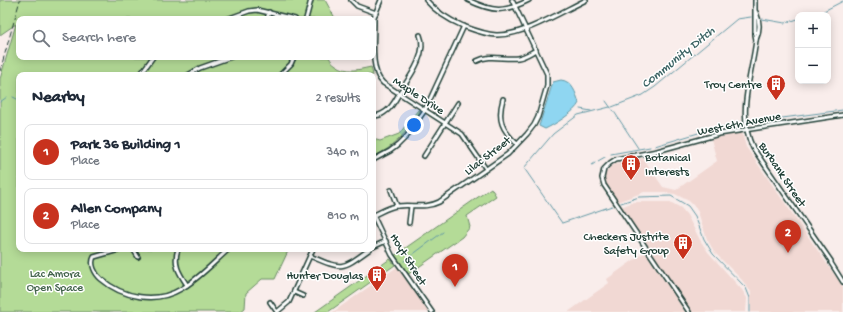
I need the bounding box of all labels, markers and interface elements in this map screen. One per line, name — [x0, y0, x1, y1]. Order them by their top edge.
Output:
map controls — [795, 12, 831, 84]
button: + — [795, 12, 831, 48]
search box — [16, 16, 376, 60]
water label: Community Ditch — [639, 23, 719, 92]
icon: search — [30, 27, 52, 49]
text: Search here — [62, 29, 136, 47]
button: − — [795, 48, 831, 84]
building icon: Troy Centre — [765, 73, 787, 101]
street label: Maple Drive — [389, 75, 447, 119]
place label: Troy Centre — [703, 79, 763, 93]
text: Nearby — [32, 88, 85, 108]
text: 2 results — [315, 91, 360, 106]
street label: West 6th Avenue — [696, 110, 783, 140]
your location — [404, 115, 424, 135]
street label: Lilac Street — [462, 133, 515, 179]
text: Park 36 Building 1 — [71, 136, 181, 154]
street label: Burbank Street — [754, 139, 809, 211]
text: 1 — [43, 145, 49, 160]
text: 340 m — [326, 145, 359, 160]
place label: Botanical Interests — [644, 152, 691, 180]
building icon: Botanical Interests — [620, 153, 642, 181]
text: Place — [71, 154, 99, 169]
text: Allen Company — [71, 200, 162, 218]
text: 2 — [43, 209, 49, 224]
text: 810 m — [327, 209, 359, 224]
text: Place — [71, 218, 99, 233]
pin: 2 — [775, 220, 801, 253]
street label: Hoyt Street — [386, 231, 429, 290]
place label: Checkers Justrite Safety Group — [583, 231, 670, 259]
building icon: Checkers Justrite Safety Group — [672, 232, 694, 260]
pin: 1 — [442, 254, 468, 287]
building icon: Hunter Douglas — [366, 264, 388, 292]
park label: Lac Amora Open Space — [27, 268, 84, 296]
place label: Hunter Douglas — [286, 270, 364, 284]

